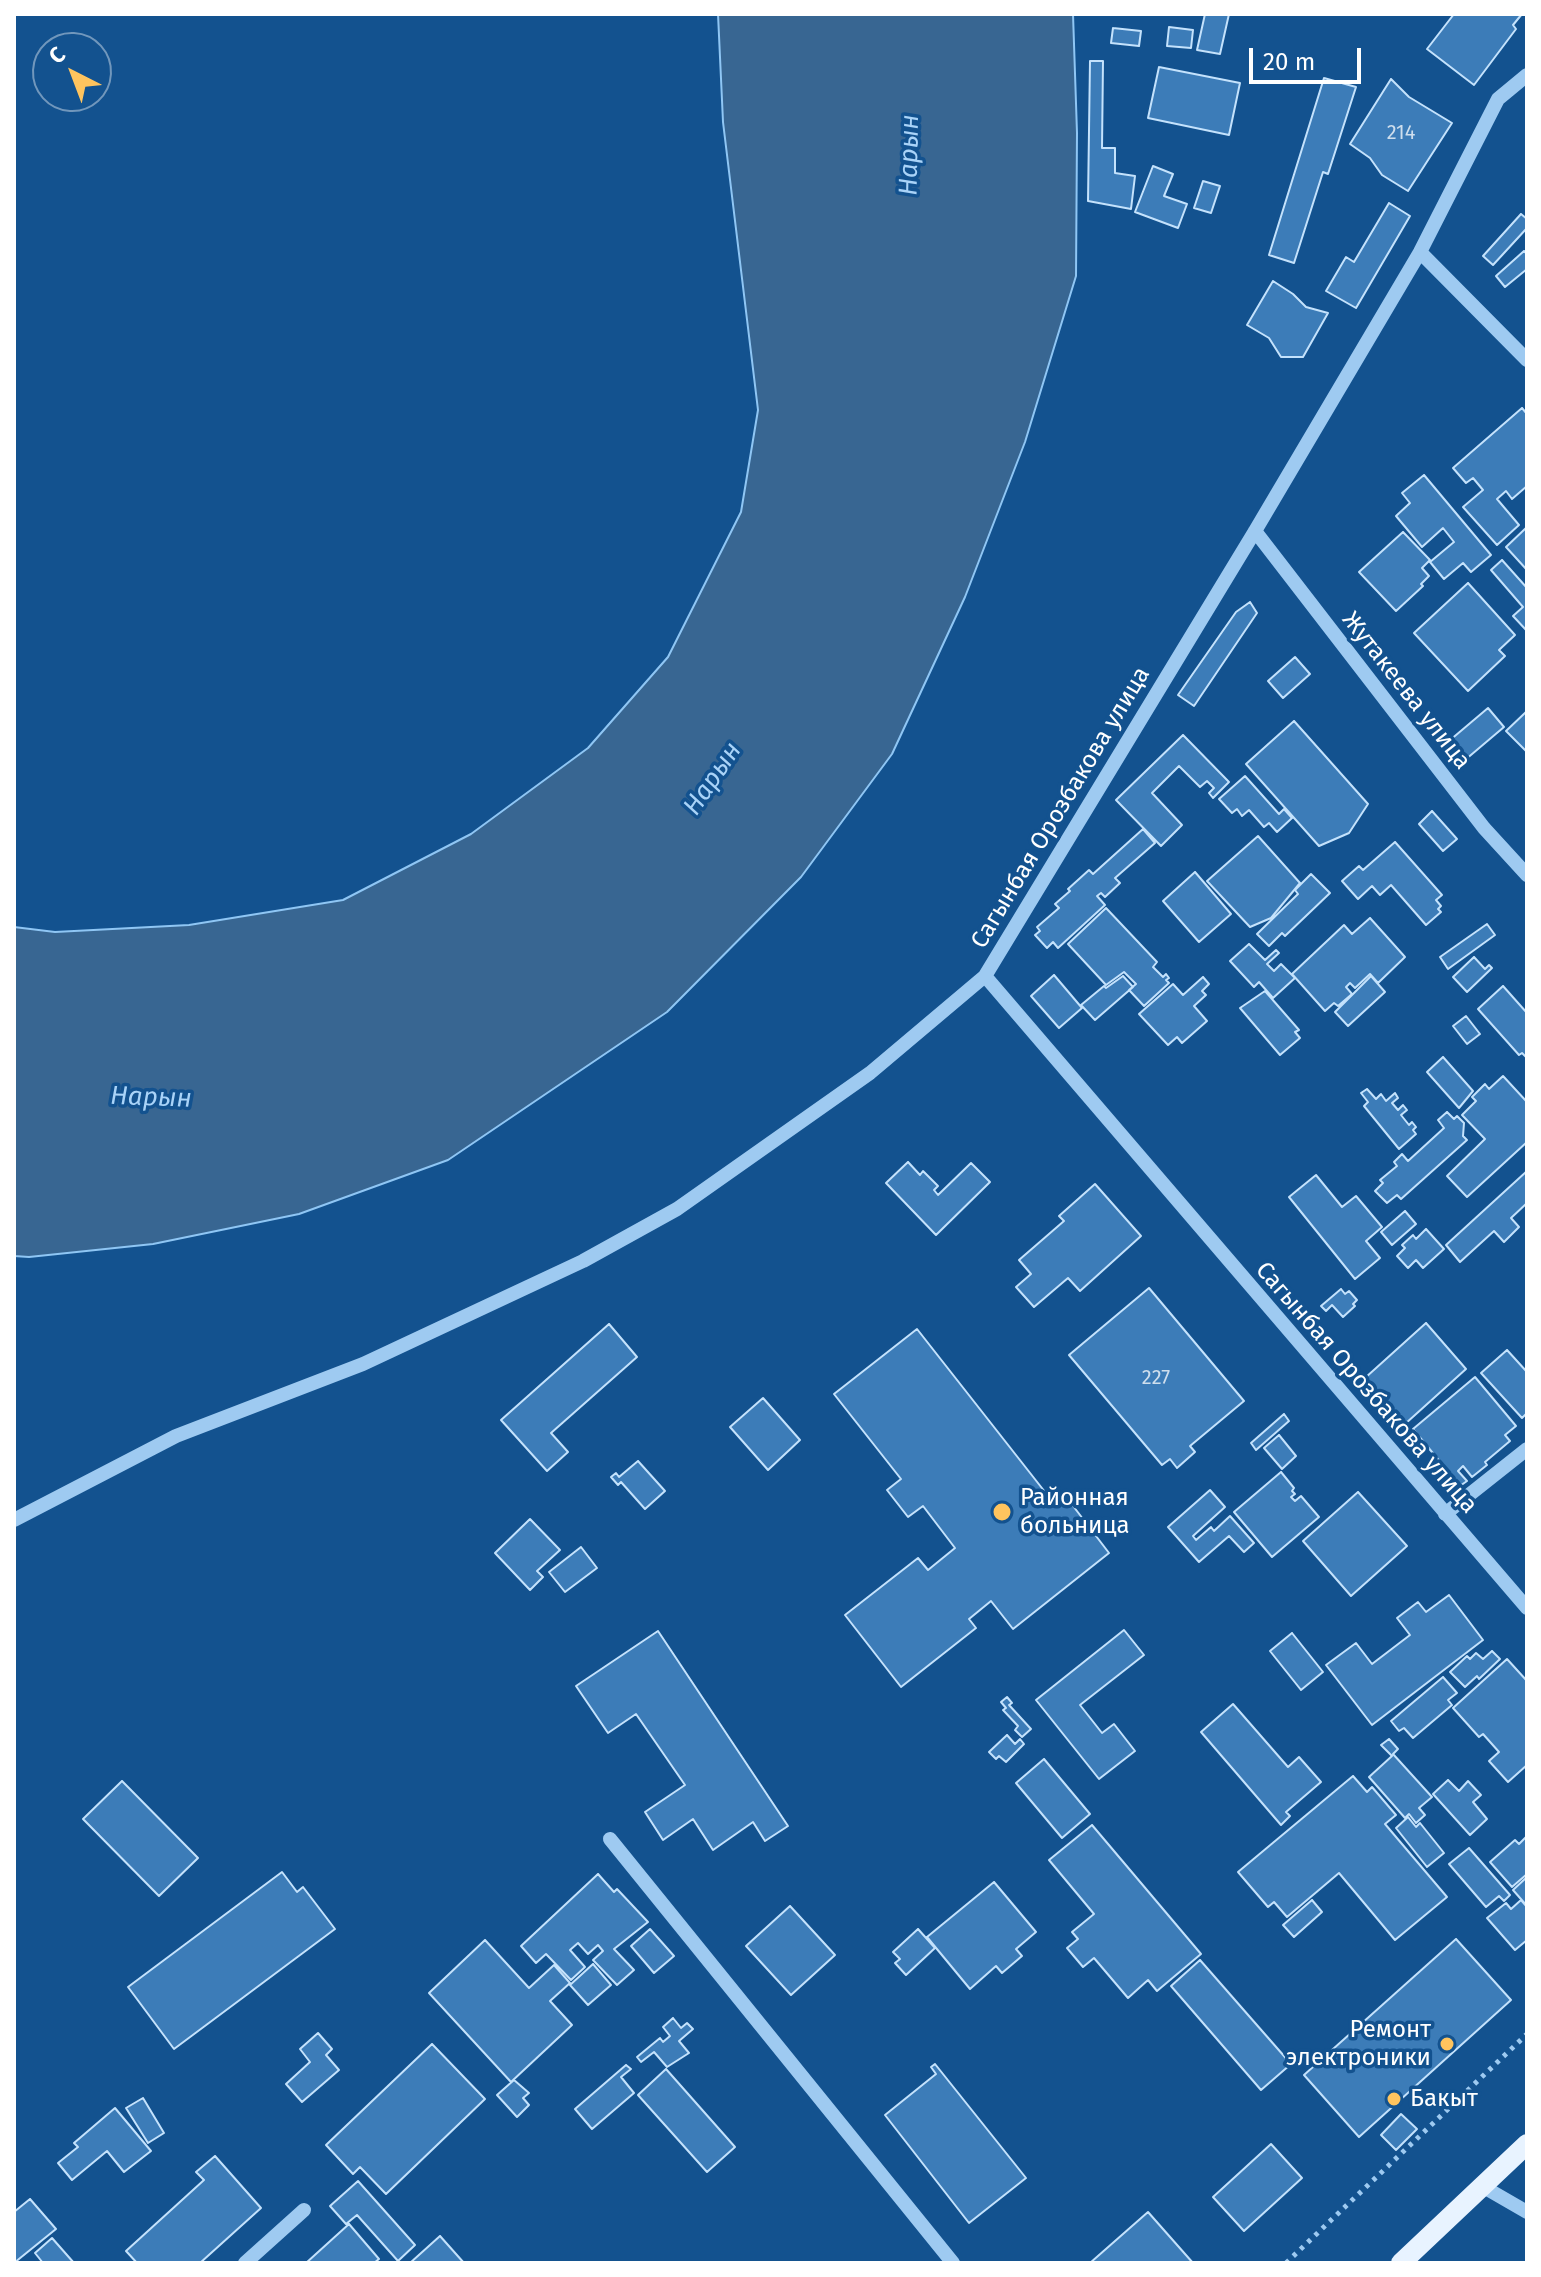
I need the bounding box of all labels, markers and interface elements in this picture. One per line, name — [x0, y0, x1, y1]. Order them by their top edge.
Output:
north arrow — [32, 32, 112, 112]
scale bar — [1253, 32, 1365, 82]
text: С — [43, 41, 71, 70]
text: 20 m — [1263, 48, 1315, 76]
water label: Нарын — [894, 114, 926, 196]
house number: 214 — [1387, 121, 1415, 145]
street label: Жутакеева улица — [1335, 606, 1477, 776]
street label: Сагынбая Орозбакова улица — [965, 662, 1157, 954]
water label: Нарын — [677, 737, 749, 821]
water label: Нарын — [110, 1081, 192, 1115]
street label: Сагынбая Орозбакова улица — [1249, 1256, 1483, 1520]
house number: 227 — [1142, 1366, 1170, 1390]
place label: Районная больница — [1020, 1484, 1130, 1540]
marker: Районная больница — [991, 1501, 1013, 1523]
place label: Ремонт электроники — [1286, 2016, 1431, 2072]
marker: Ремонт электроники — [1438, 2035, 1456, 2053]
place label: Бакыт — [1410, 2085, 1478, 2113]
marker: Бакыт — [1385, 2090, 1403, 2108]

